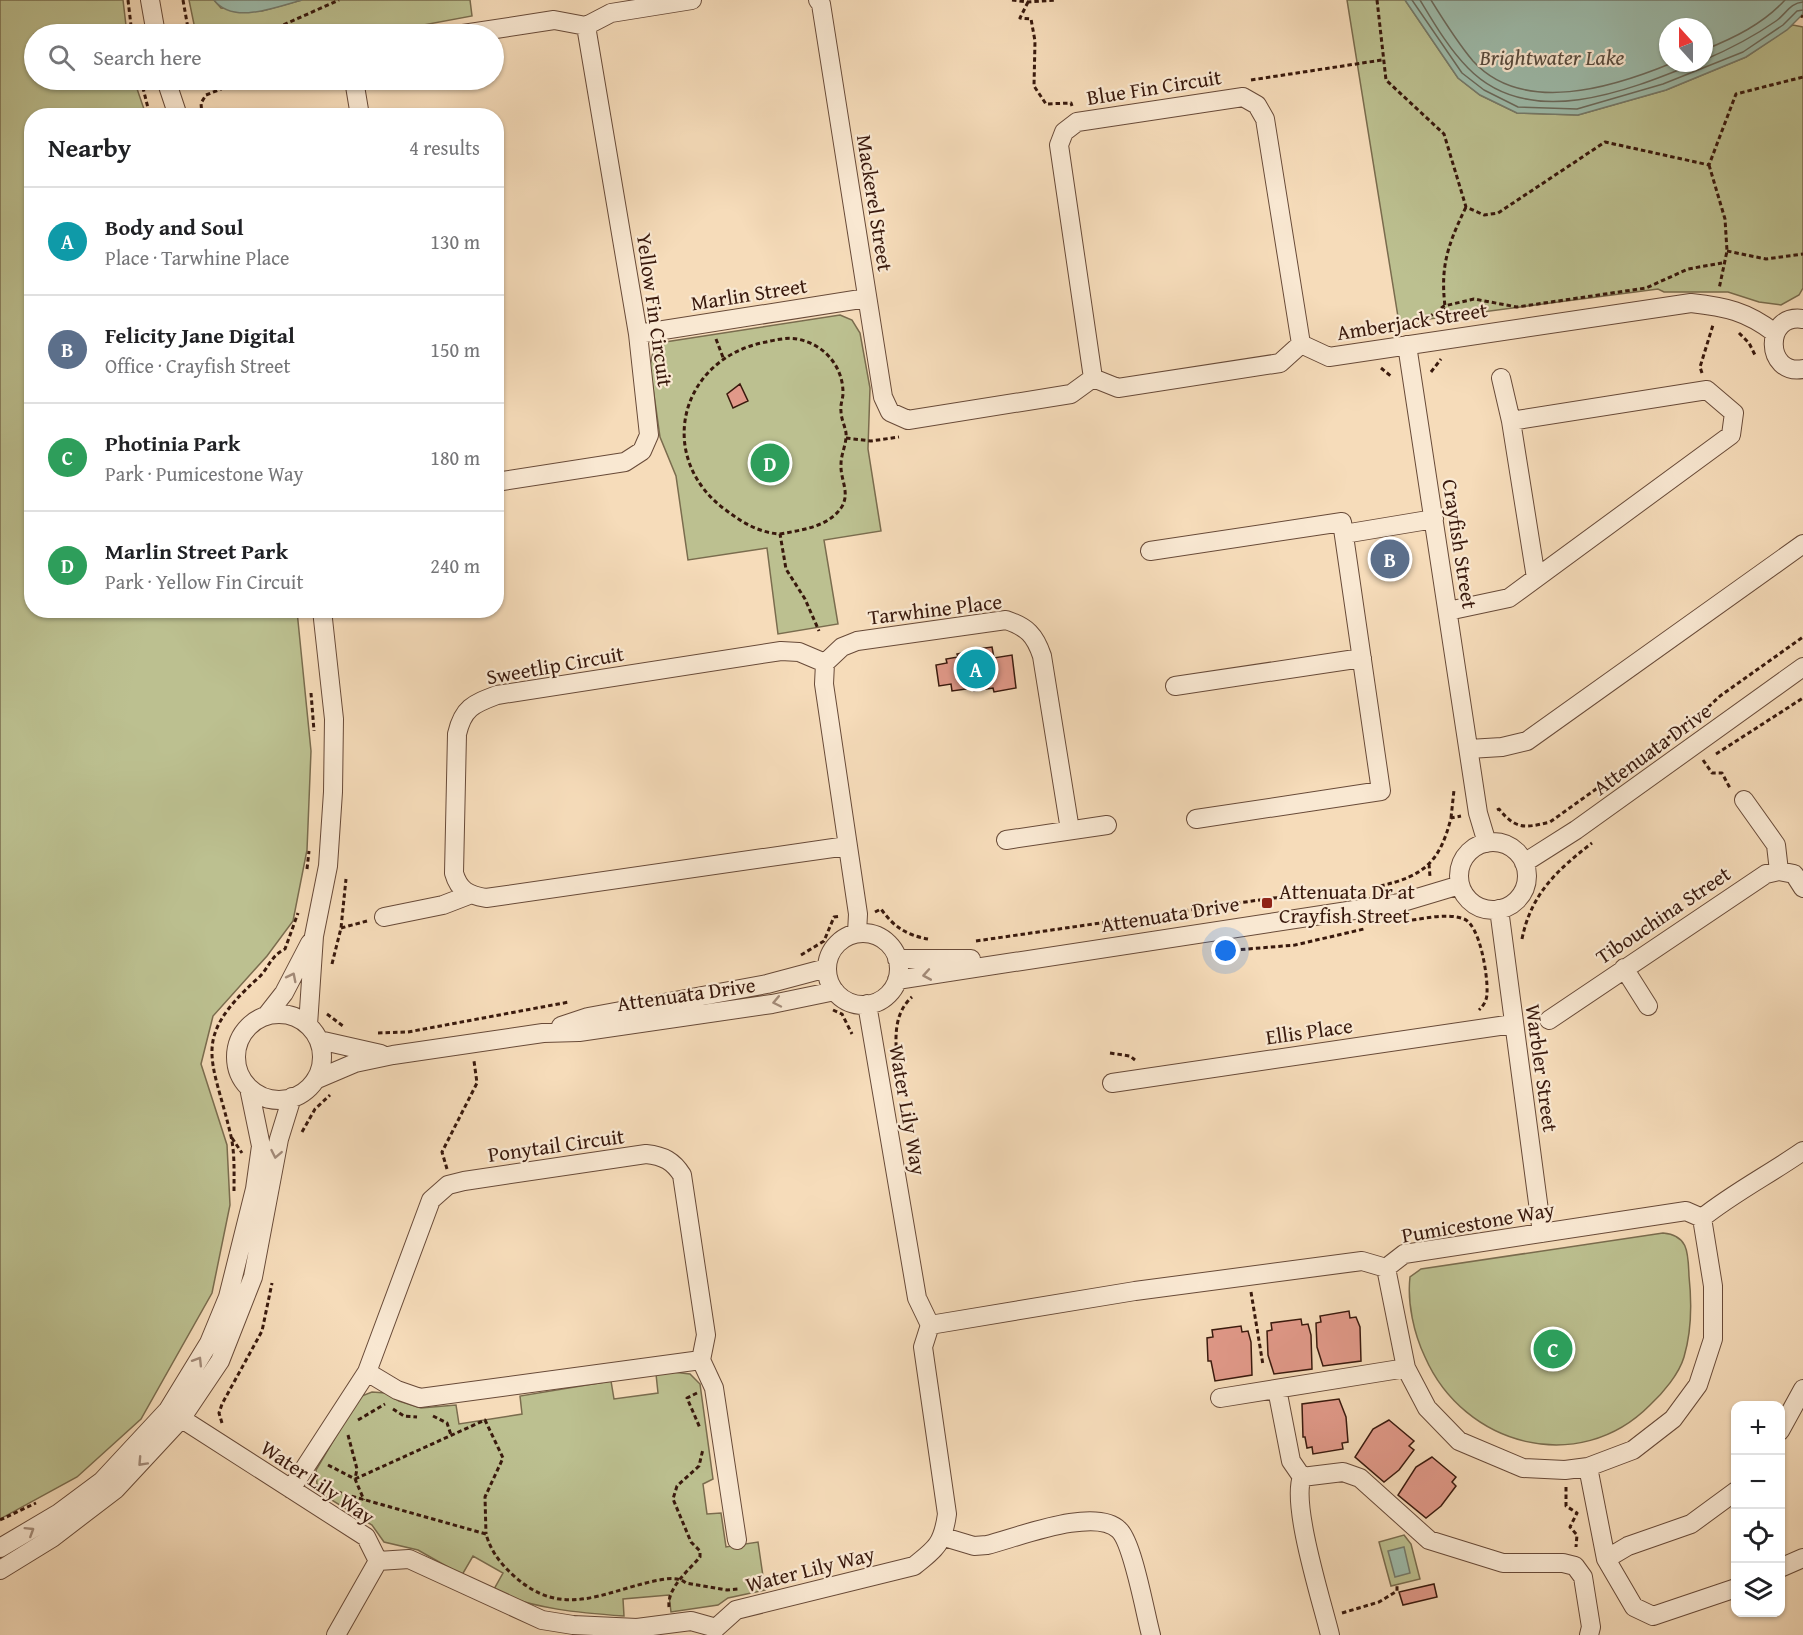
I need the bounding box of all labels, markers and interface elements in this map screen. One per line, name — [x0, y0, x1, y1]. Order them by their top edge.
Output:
north arrow — [1659, 18, 1713, 72]
search box — [24, 24, 504, 90]
icon: search — [45, 41, 78, 74]
text: Search here — [93, 41, 202, 73]
water label: Brightwater Lake — [1479, 41, 1625, 73]
street label: Blue Fin Circuit — [1084, 61, 1224, 113]
text: Nearby — [48, 128, 131, 167]
street label: Mackerel Street — [849, 132, 901, 274]
text: 4 results — [409, 133, 480, 162]
text: Body and Soul — [105, 211, 244, 243]
text: A — [61, 227, 74, 256]
text: 130 m — [430, 227, 480, 256]
street label: Yellow Fin Circuit — [629, 231, 681, 390]
text: Place · Tarwhine Place — [105, 243, 289, 272]
street label: Marlin Street — [689, 269, 810, 318]
street label: Amberjack Street — [1334, 294, 1490, 348]
text: Felicity Jane Digital — [105, 319, 295, 351]
text: B — [61, 335, 74, 364]
text: 150 m — [430, 335, 480, 364]
text: Office · Crayfish Street — [105, 351, 291, 380]
text: Photinia Park — [105, 427, 240, 459]
pin: D — [750, 440, 790, 486]
text: C — [62, 443, 73, 472]
text: 180 m — [430, 443, 480, 472]
text: Park · Pumicestone Way — [105, 459, 303, 488]
street label: Crayfish Street — [1434, 477, 1486, 612]
text: Marlin Street Park — [105, 535, 288, 567]
pin: B — [1370, 536, 1410, 582]
text: D — [61, 551, 74, 580]
text: 240 m — [430, 551, 480, 580]
text: Park · Yellow Fin Circuit — [105, 567, 303, 596]
street label: Tarwhine Place — [866, 585, 1004, 633]
street label: Sweetlip Circuit — [484, 638, 627, 692]
pin: A — [956, 646, 996, 692]
street label: Attenuata Drive — [1586, 695, 1718, 803]
street label: Tibouchina Street — [1589, 858, 1737, 972]
place label: Attenuata Dr at Crayfish Street — [1279, 876, 1415, 931]
street label: Attenuata Drive — [1099, 888, 1241, 940]
marker: Attenuata Dr at Crayfish Street — [1260, 896, 1274, 910]
your location — [1211, 936, 1240, 965]
one-way arrow — [923, 968, 933, 981]
street label: Attenuata Drive — [615, 969, 757, 1019]
one-way arrow — [285, 973, 296, 984]
one-way arrow — [773, 995, 783, 1008]
street label: Warbler Street — [1518, 1002, 1566, 1134]
street label: Ellis Place — [1263, 1010, 1355, 1052]
street label: Water Lily Way — [881, 1042, 935, 1178]
street label: Ponytail Circuit — [486, 1120, 627, 1170]
one-way arrow — [270, 1148, 283, 1158]
street label: Pumicestone Way — [1399, 1193, 1558, 1251]
pin: C — [1534, 1326, 1572, 1372]
one-way arrow — [191, 1356, 202, 1367]
map controls — [1731, 1401, 1785, 1617]
button: + — [1731, 1401, 1785, 1455]
street label: Water Lily Way — [255, 1432, 382, 1532]
one-way arrow — [138, 1454, 149, 1465]
button: − — [1731, 1455, 1785, 1509]
button: locate — [1731, 1509, 1785, 1563]
one-way arrow — [24, 1527, 34, 1539]
street label: Water Lily Way — [742, 1538, 878, 1600]
button: layers — [1731, 1563, 1785, 1617]

